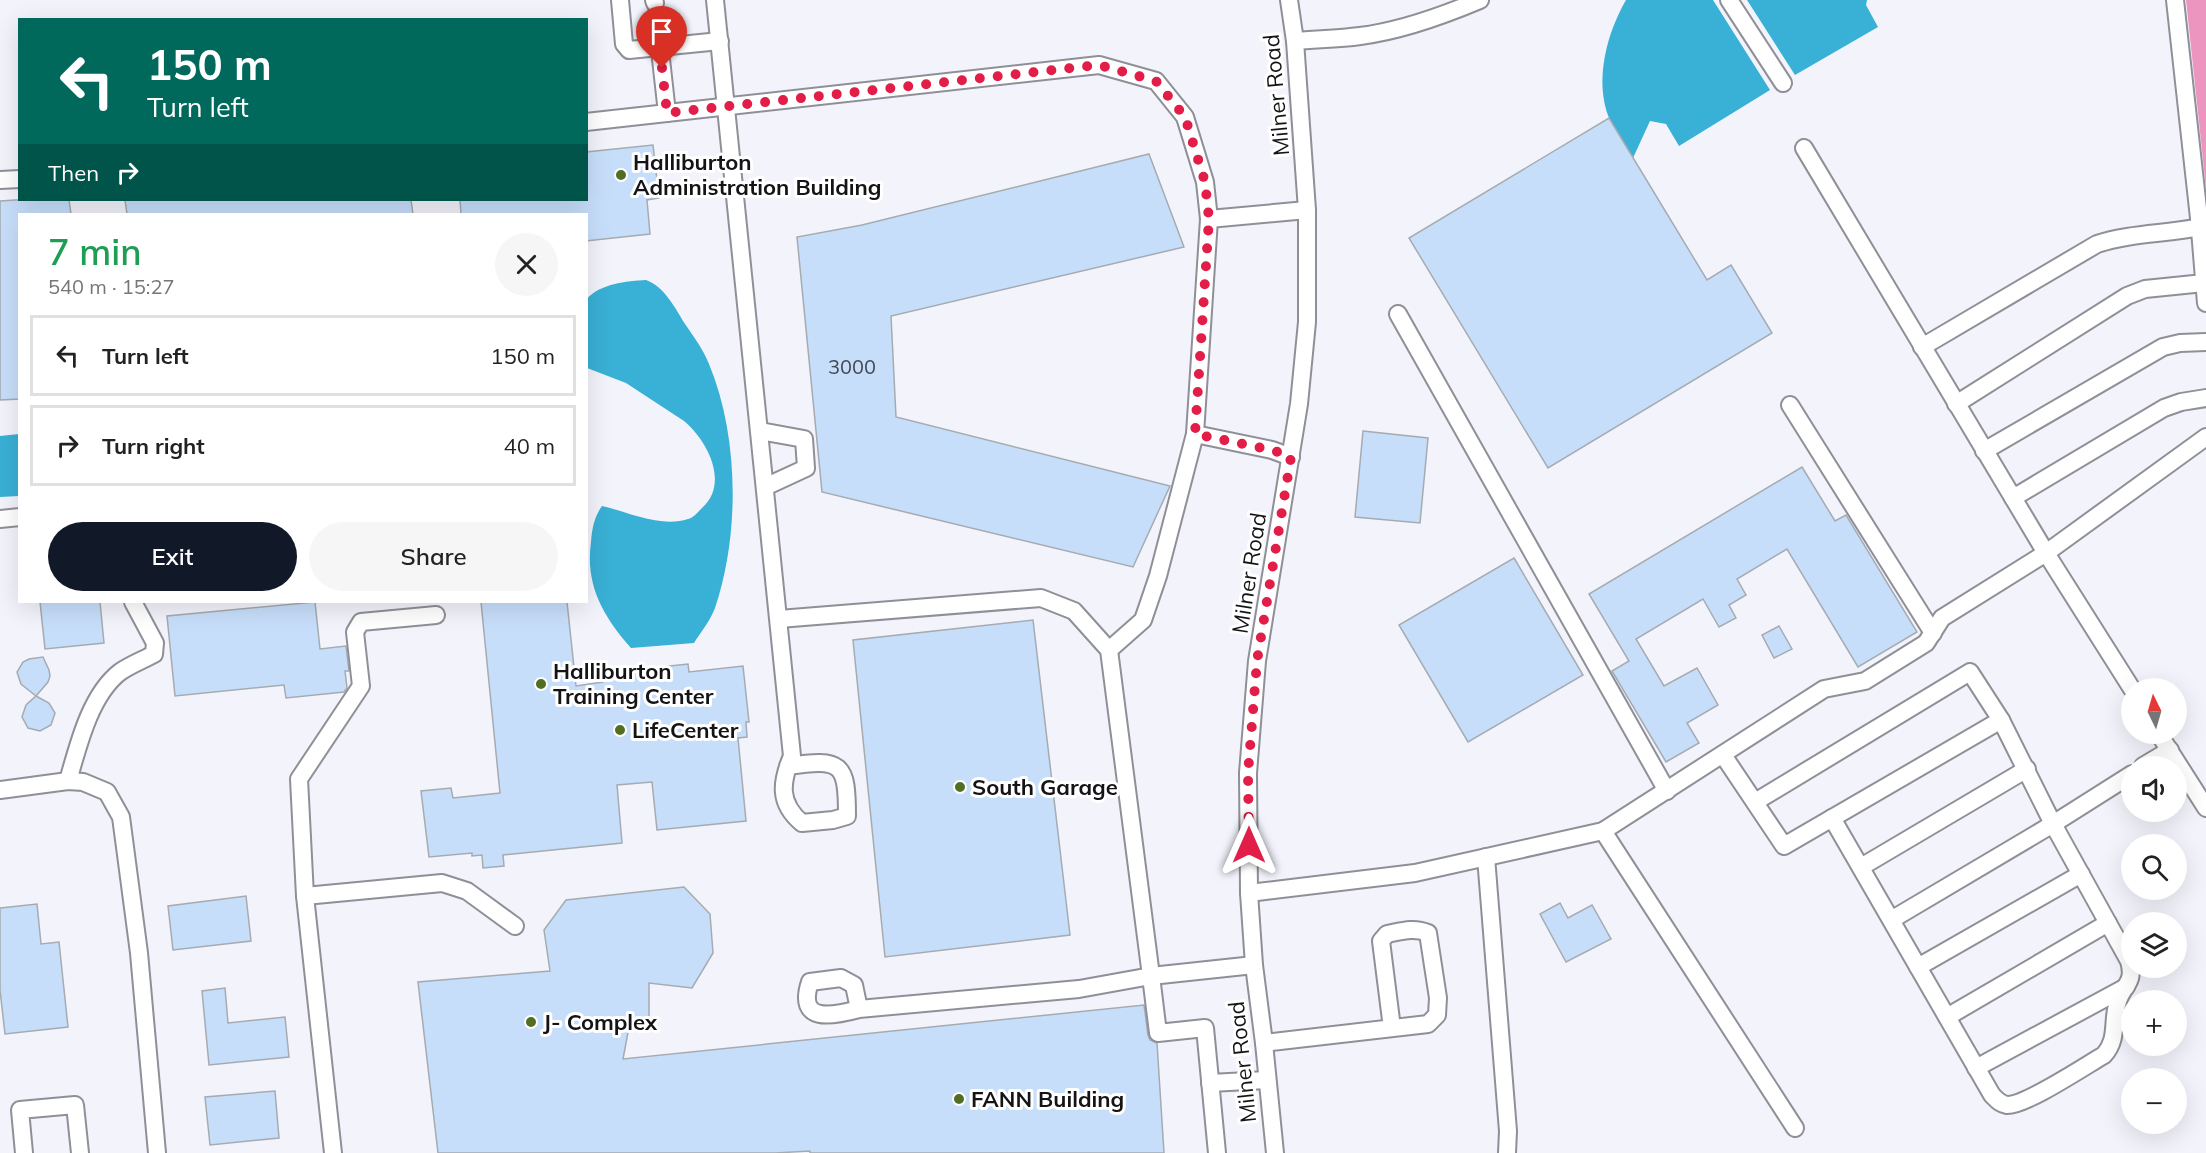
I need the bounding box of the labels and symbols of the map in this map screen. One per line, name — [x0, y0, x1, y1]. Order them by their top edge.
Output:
pin — [636, 6, 687, 68]
street label: Milner Road — [1257, 33, 1295, 157]
place label: Halliburton Administration Building — [633, 148, 882, 201]
marker: Halliburton Administration Building — [614, 168, 628, 182]
house number: 3000 — [828, 354, 876, 379]
street label: Milner Road — [1226, 511, 1272, 635]
place label: Halliburton Training Center — [553, 657, 714, 710]
marker: Halliburton Training Center — [534, 677, 548, 691]
north arrow — [2121, 678, 2187, 744]
place label: LifeCenter — [632, 716, 739, 744]
marker: LifeCenter — [613, 723, 627, 737]
place label: South Garage — [972, 773, 1118, 801]
marker: South Garage — [953, 780, 967, 794]
position arrow — [1217, 813, 1281, 877]
street label: Milner Road — [1222, 1000, 1262, 1124]
place label: J- Complex — [543, 1008, 658, 1036]
marker: J- Complex — [524, 1015, 538, 1029]
place label: FANN Building — [971, 1085, 1124, 1113]
marker: FANN Building — [952, 1092, 966, 1106]

